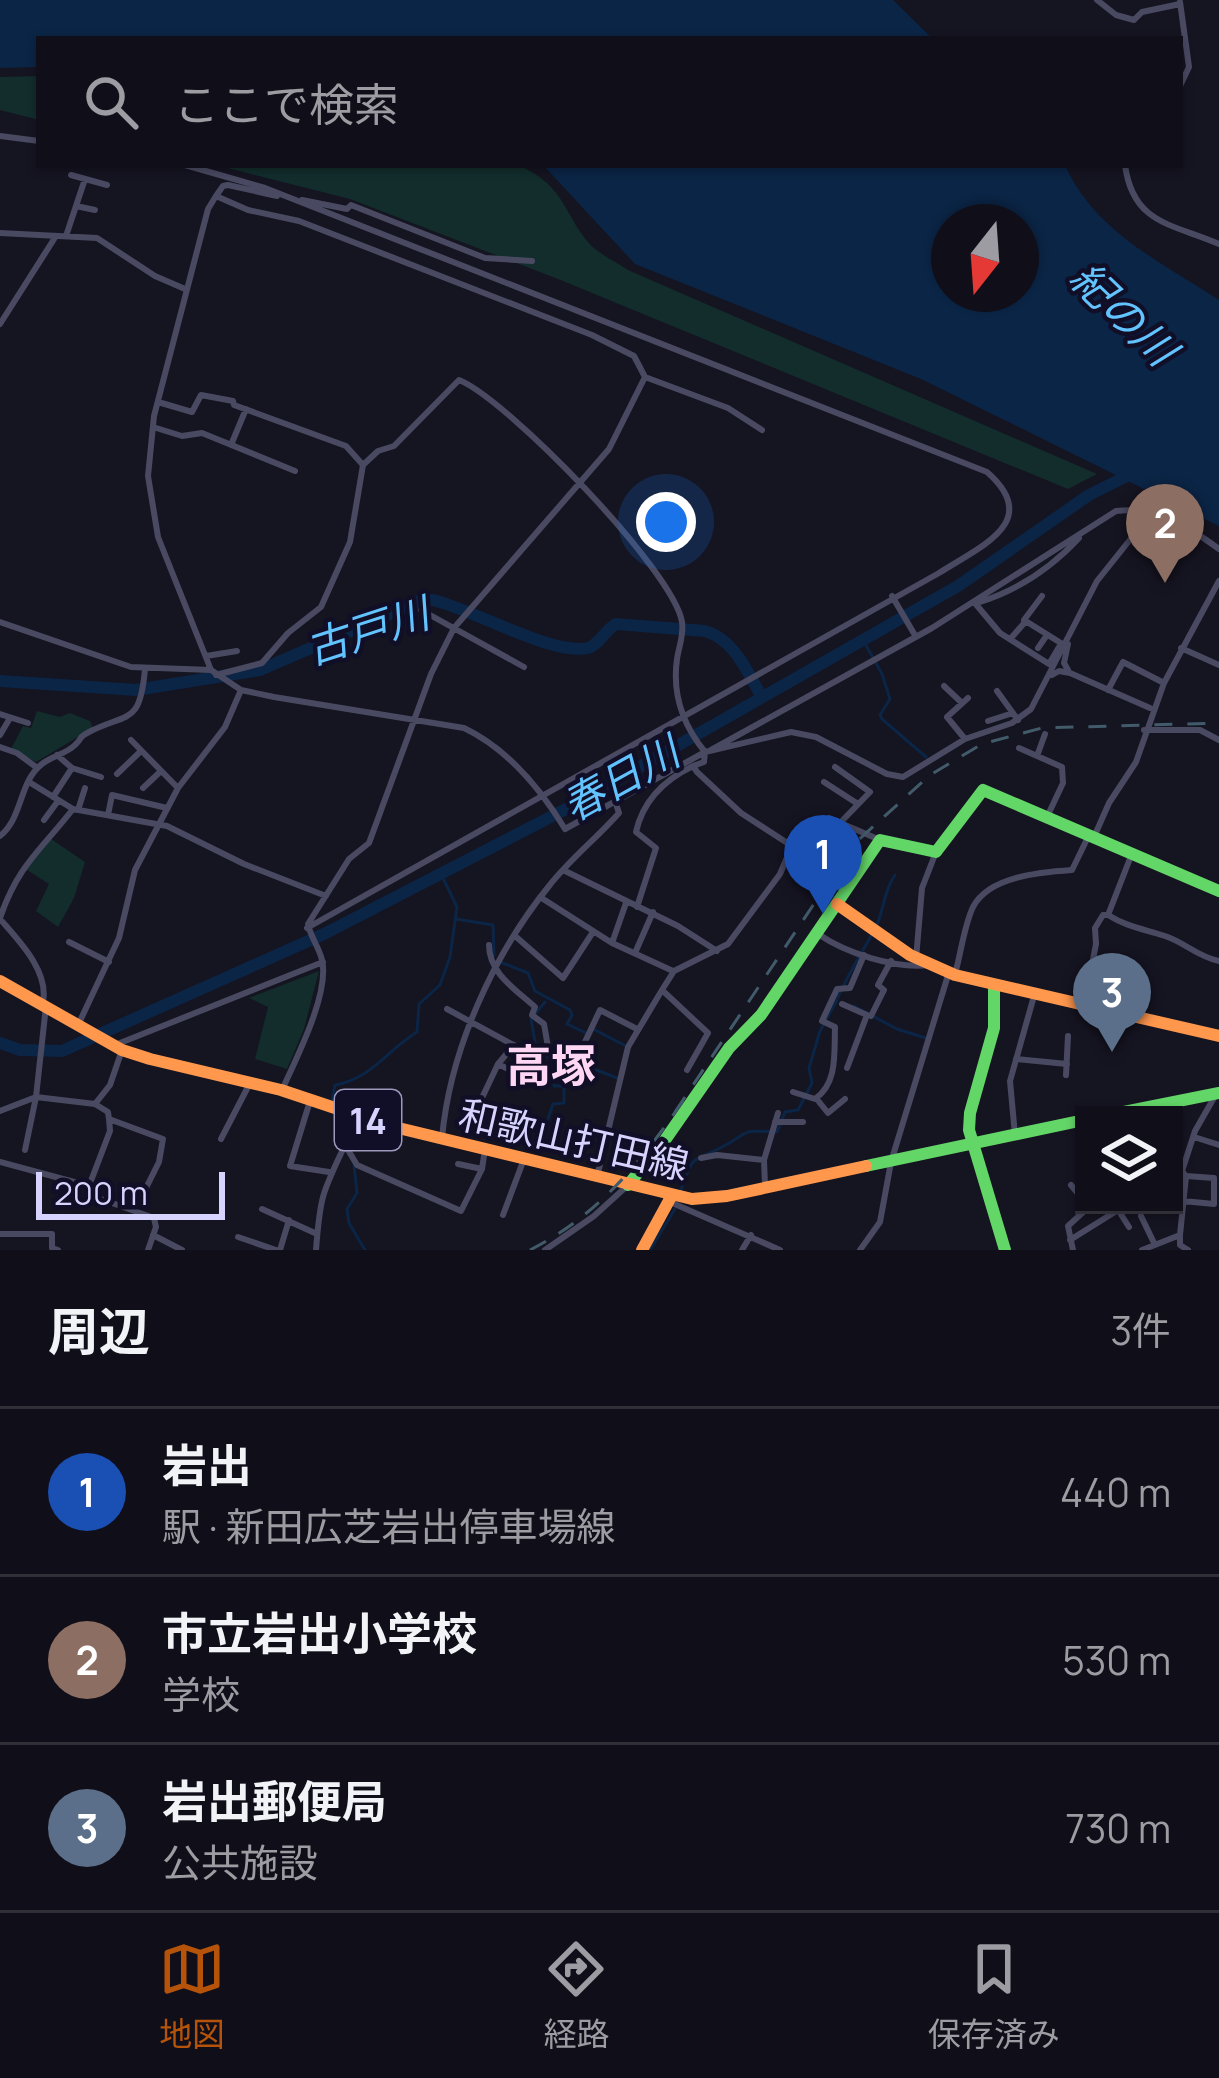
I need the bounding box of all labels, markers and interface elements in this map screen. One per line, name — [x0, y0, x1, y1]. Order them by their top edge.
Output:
search box — [36, 36, 1183, 168]
icon: search — [78, 69, 144, 135]
text: ここで検索 — [174, 73, 399, 135]
north arrow — [931, 204, 1039, 312]
water label: 紀の川 — [1059, 248, 1192, 380]
pin: 2 — [1126, 484, 1204, 583]
your location — [636, 492, 696, 552]
water label: 古戸川 — [298, 582, 440, 677]
water label: 春日川 — [551, 720, 693, 834]
pin: 1 — [784, 815, 862, 914]
pin: 3 — [1073, 953, 1151, 1052]
district label: 高塚 — [506, 1034, 596, 1096]
street label: 和歌山打田線 — [454, 1086, 694, 1192]
road number: 14 — [335, 1090, 401, 1150]
map controls — [1075, 1106, 1183, 1214]
button: layers — [1075, 1106, 1183, 1214]
scale bar — [36, 1166, 225, 1219]
text: 200 m — [54, 1170, 148, 1215]
text: 周辺 — [48, 1296, 150, 1365]
text: 3件 — [1110, 1303, 1171, 1357]
text: 岩出 — [162, 1434, 252, 1496]
text: 1 — [78, 1465, 96, 1519]
text: 440 m — [1060, 1465, 1171, 1519]
text: 駅 · 新田広芝岩出停車場線 — [162, 1499, 615, 1553]
text: 市立岩出小学校 — [162, 1602, 477, 1664]
text: 2 — [75, 1633, 99, 1687]
text: 530 m — [1062, 1633, 1171, 1687]
text: 学校 — [162, 1667, 240, 1721]
text: 岩出郵便局 — [162, 1770, 387, 1832]
text: 3 — [76, 1801, 98, 1855]
text: 730 m — [1065, 1801, 1171, 1855]
text: 公共施設 — [162, 1835, 318, 1889]
tab: 地図 — [159, 1936, 225, 2056]
tab: 経路 — [543, 1936, 609, 2056]
tab: 保存済み — [928, 1936, 1060, 2056]

